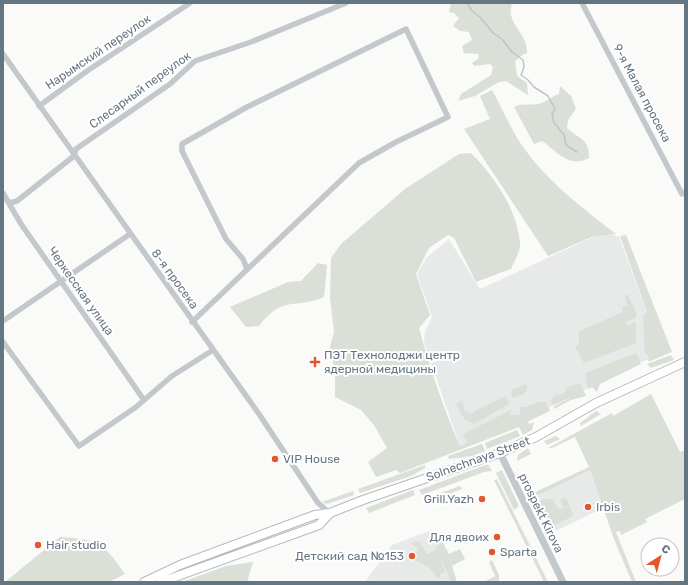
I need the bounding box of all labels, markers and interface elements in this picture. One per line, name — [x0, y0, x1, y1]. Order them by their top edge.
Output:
street label: Нарымский переулок — [43, 11, 154, 92]
street label: 9-я Малая просека — [610, 42, 674, 144]
street label: Слесарный переулок — [87, 48, 194, 132]
street label: Черкесская улица — [45, 244, 117, 338]
street label: 8-я просека — [149, 246, 201, 312]
place label: ПЭТ Технолоджи центр ядерной медицины — [324, 348, 460, 376]
marker: ПЭТ Технолоджи центр ядерной медицины — [309, 356, 321, 368]
street label: Solnechnaya Street — [424, 434, 532, 484]
place label: VIP House — [283, 452, 340, 466]
marker: VIP House — [270, 454, 280, 464]
street label: prospekt Kirova — [516, 471, 566, 555]
place label: Grill.Yazh — [424, 492, 474, 506]
marker: Grill.Yazh — [477, 494, 487, 504]
place label: Irbis — [596, 500, 620, 514]
marker: Irbis — [583, 502, 593, 512]
place label: Для двоих — [429, 530, 490, 544]
marker: Для двоих — [492, 532, 502, 542]
north arrow — [640, 537, 680, 577]
place label: Hair studio — [46, 538, 106, 552]
marker: Hair studio — [33, 540, 43, 550]
text: С — [659, 542, 673, 557]
place label: Sparta — [500, 545, 537, 559]
marker: Sparta — [487, 547, 497, 557]
place label: Детский сад №153 — [295, 549, 404, 563]
marker: Детский сад №153 — [407, 551, 417, 561]

